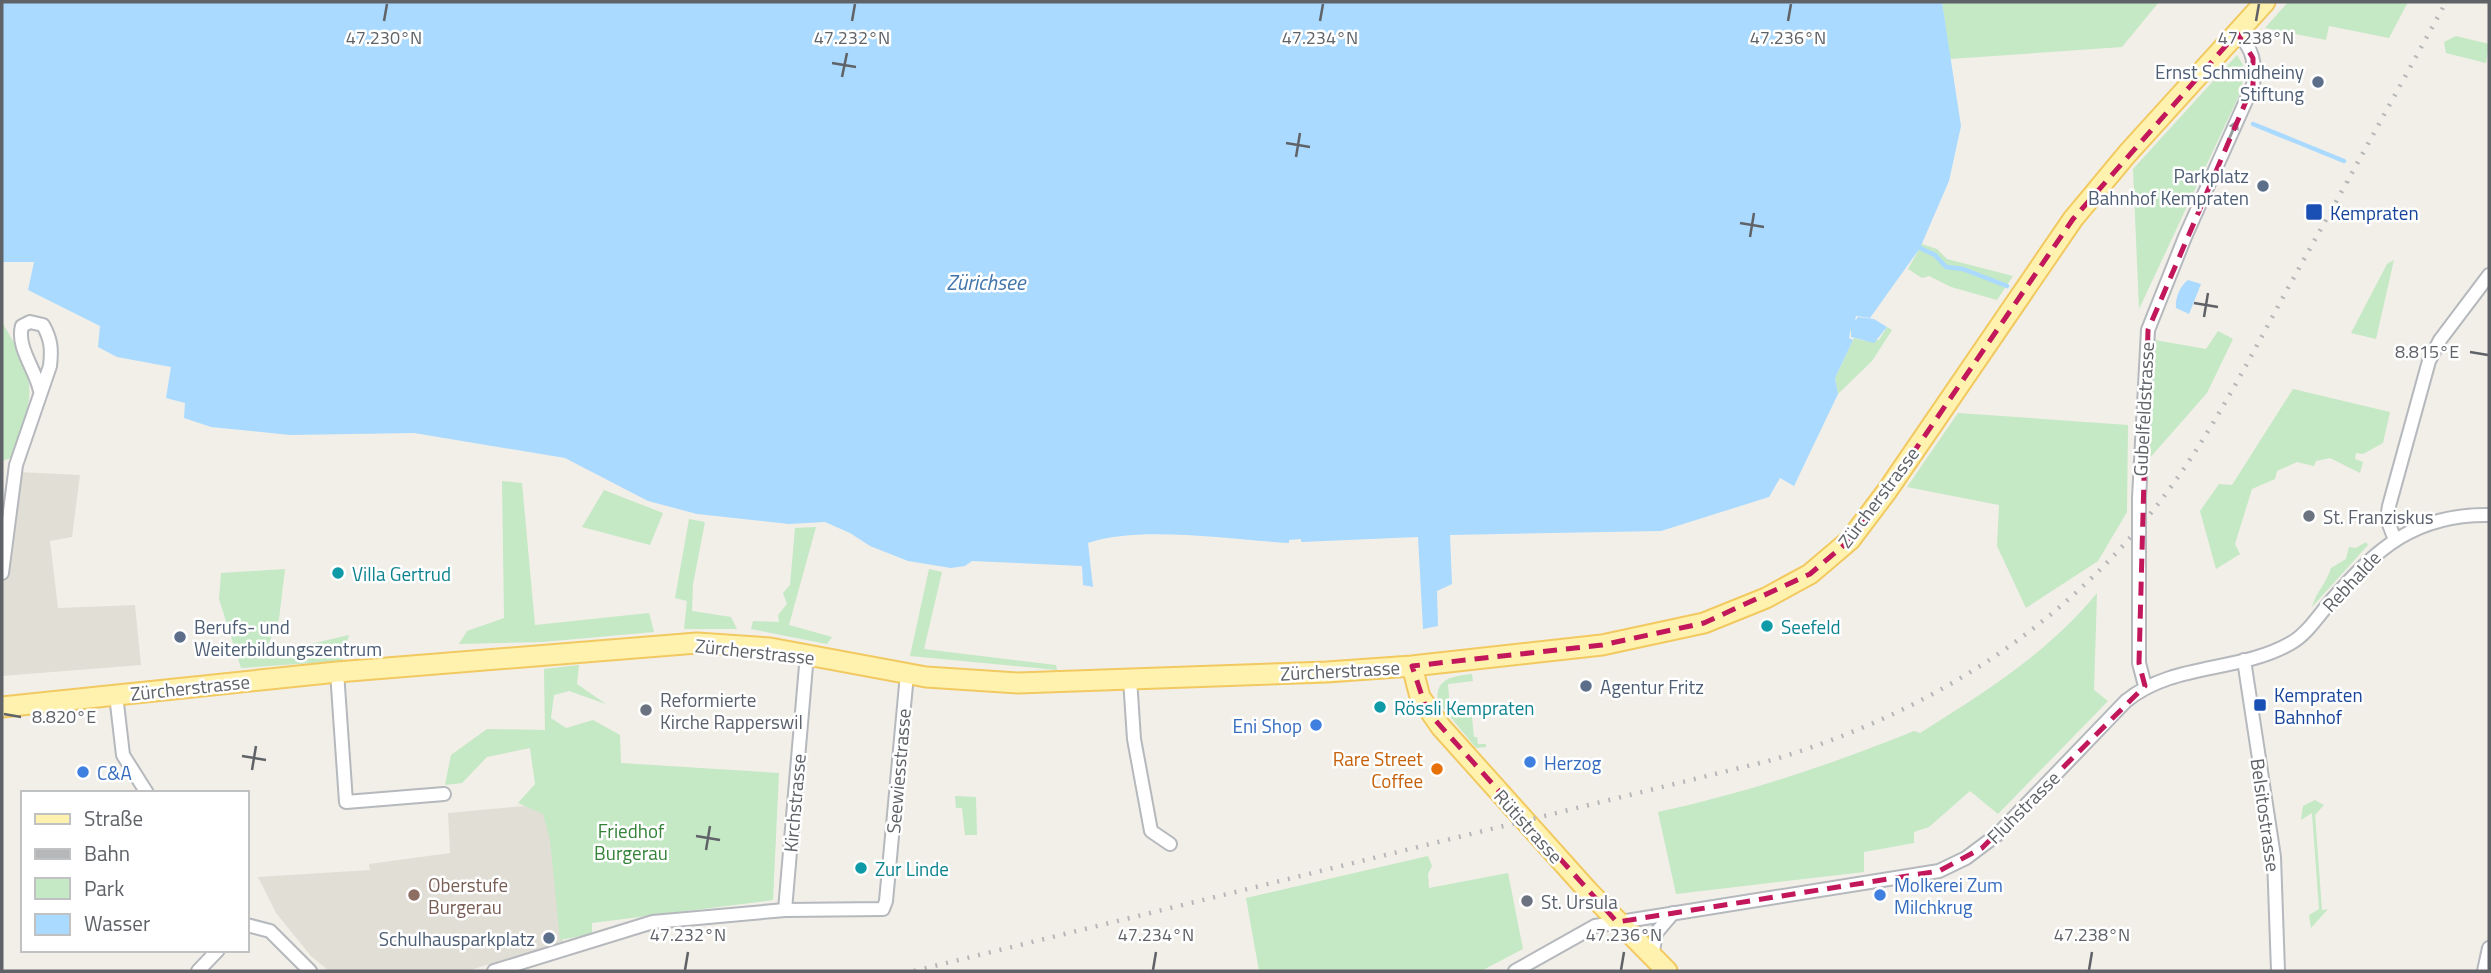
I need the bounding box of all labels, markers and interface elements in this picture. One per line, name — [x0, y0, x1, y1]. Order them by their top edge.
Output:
text: 47.230°N — [346, 24, 422, 51]
text: 47.232°N — [814, 24, 890, 51]
text: 47.234°N — [1282, 24, 1358, 51]
text: 47.236°N — [1750, 24, 1826, 51]
text: 47.238°N — [2218, 24, 2294, 51]
place label: Ernst Schmidheiny Stiftung — [2155, 57, 2304, 108]
marker: Ernst Schmidheiny Stiftung — [2310, 74, 2326, 90]
one-way arrow — [2228, 120, 2239, 140]
place label: Parkplatz Bahnhof Kempraten — [2088, 161, 2249, 212]
marker: Parkplatz Bahnhof Kempraten — [2255, 178, 2271, 194]
place label: Kempraten — [2330, 198, 2419, 227]
marker: Kempraten — [2304, 202, 2324, 222]
water label: Zürichsee — [946, 266, 1027, 298]
text: 8.815°E — [2395, 338, 2459, 365]
street label: Gubelfeldstrasse — [2125, 341, 2161, 477]
street label: Zürcherstrasse — [1830, 440, 1926, 554]
place label: St. Franziskus — [2323, 502, 2434, 531]
marker: St. Franziskus — [2301, 508, 2317, 524]
street label: Rebhalde — [2315, 544, 2387, 618]
place label: Villa Gertrud — [352, 559, 451, 588]
marker: Villa Gertrud — [330, 565, 346, 581]
place label: Berufs- und Weiterbildungszentrum — [194, 612, 382, 663]
place label: Seefeld — [1781, 612, 1841, 641]
marker: Seefeld — [1759, 618, 1775, 634]
marker: Berufs- und Weiterbildungszentrum — [172, 629, 188, 645]
street label: Zürcherstrasse — [694, 630, 816, 672]
street label: Zürcherstrasse — [1279, 652, 1401, 688]
street label: Zürcherstrasse — [129, 666, 251, 708]
place label: Agentur Fritz — [1600, 672, 1704, 701]
marker: Agentur Fritz — [1578, 678, 1594, 694]
place label: Kempraten Bahnhof — [2274, 680, 2363, 731]
place label: Reformierte Kirche Rapperswil — [660, 685, 803, 736]
place label: Rössli Kempraten — [1394, 693, 1535, 722]
marker: Kempraten Bahnhof — [2252, 697, 2268, 713]
marker: Rössli Kempraten — [1372, 699, 1388, 715]
marker: Reformierte Kirche Rapperswil — [638, 702, 654, 718]
text: 8.820°E — [32, 703, 96, 730]
street label: Seewiesstrasse — [878, 707, 918, 835]
place label: Eni Shop — [1232, 711, 1302, 740]
marker: Eni Shop — [1308, 717, 1324, 733]
place label: Rare Street Coffee — [1333, 744, 1423, 795]
place label: Herzog — [1544, 748, 1602, 777]
street label: Kirchstrasse — [775, 753, 813, 853]
marker: Herzog — [1522, 754, 1538, 770]
street label: Belsitostrasse — [2244, 756, 2288, 874]
place label: C&A — [97, 758, 132, 787]
marker: Rare Street Coffee — [1429, 761, 1445, 777]
marker: C&A — [75, 764, 91, 780]
street label: Fluhstrasse — [1980, 764, 2066, 850]
street label: Rütistrasse — [1488, 782, 1570, 870]
legend — [21, 791, 248, 952]
text: Straße — [84, 802, 143, 834]
park label: Friedhof Burgerau — [594, 816, 668, 867]
text: Bahn — [84, 837, 130, 869]
place label: Zur Linde — [875, 854, 949, 883]
marker: Zur Linde — [853, 860, 869, 876]
place label: Oberstufe Burgerau — [428, 870, 508, 921]
place label: Molkerei Zum Milchkrug — [1894, 870, 2003, 921]
text: Park — [84, 872, 124, 904]
marker: Oberstufe Burgerau — [406, 887, 422, 903]
place label: St. Ursula — [1541, 887, 1618, 916]
marker: Molkerei Zum Milchkrug — [1872, 887, 1888, 903]
marker: St. Ursula — [1519, 893, 1535, 909]
text: Wasser — [84, 907, 150, 939]
text: 47.232°N — [650, 921, 726, 948]
text: 47.234°N — [1118, 921, 1194, 948]
text: 47.236°N — [1586, 921, 1662, 948]
text: 47.238°N — [2054, 921, 2130, 948]
place label: Schulhausparkplatz — [379, 924, 535, 953]
marker: Schulhausparkplatz — [541, 930, 557, 946]

